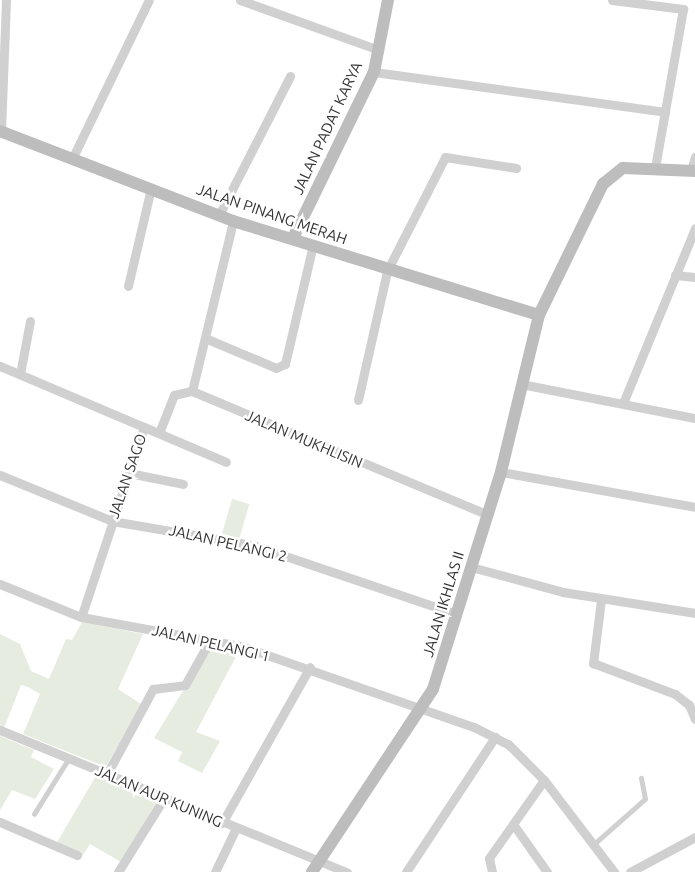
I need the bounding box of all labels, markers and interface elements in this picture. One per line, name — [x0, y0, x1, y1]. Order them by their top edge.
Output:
street label: JALAN PADAT KARYA — [288, 59, 366, 197]
street label: JALAN PINANG MERAH — [194, 180, 350, 248]
street label: JALAN MUKHLISIN — [243, 406, 365, 472]
street label: JALAN SAGO — [104, 431, 150, 521]
street label: JALAN PELANGI 2 — [167, 521, 289, 565]
street label: JALAN IKHLAS II — [418, 549, 468, 659]
street label: JALAN PELANGI 1 — [150, 621, 272, 665]
street label: JALAN AUR KUNING — [93, 761, 225, 831]

